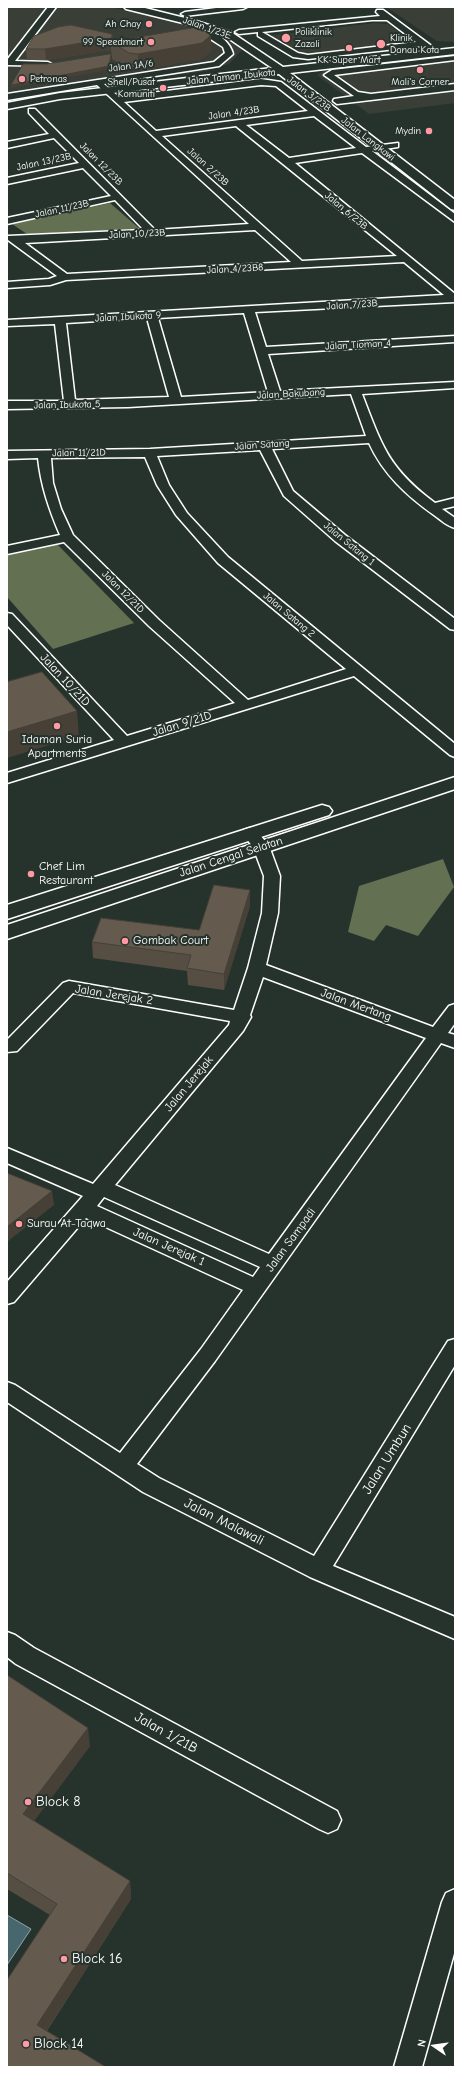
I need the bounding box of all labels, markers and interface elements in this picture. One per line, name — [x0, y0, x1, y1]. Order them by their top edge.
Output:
street label: Jalan 1/23E — [181, 14, 233, 42]
place label: Ah Chay — [105, 18, 141, 30]
marker: Ah Chay — [144, 19, 154, 29]
place label: Poliklinik Zazali — [295, 26, 332, 50]
marker: Poliklinik Zazali — [280, 32, 292, 44]
place label: Klinik Danau Kota — [390, 32, 439, 56]
place label: 99 Speedmart — [83, 36, 143, 48]
marker: 99 Speedmart — [146, 37, 156, 47]
marker: Klinik Danau Kota — [375, 38, 387, 50]
marker: KK Super Mart — [344, 43, 354, 53]
place label: KK Super Mart — [317, 54, 381, 66]
street label: Jalan 1A/6 — [108, 57, 154, 75]
marker: Mali's Corner — [415, 65, 425, 75]
street label: Jalan Taman Ibukota — [186, 66, 276, 88]
place label: Petronas — [30, 73, 67, 85]
marker: Petronas — [17, 74, 27, 84]
street label: Jalan 3/23B — [285, 74, 333, 114]
place label: Shell/Pusat Komuniti — [108, 76, 155, 100]
place label: Mali's Corner — [391, 76, 449, 88]
marker: Shell/Pusat Komuniti — [158, 83, 168, 93]
street label: Jalan 4/23B — [208, 103, 260, 123]
street label: Jalan Langkawi — [339, 114, 397, 164]
place label: Mydin — [395, 125, 421, 137]
marker: Mydin — [424, 126, 434, 136]
street label: Jalan 12/23B — [77, 140, 125, 188]
street label: Jalan 2/23B — [185, 145, 231, 189]
street label: Jalan 13/23B — [15, 150, 73, 174]
street label: Jalan 6/23B — [322, 190, 370, 232]
street label: Jalan 11/23B — [34, 197, 90, 221]
street label: Jalan 10/23B — [108, 227, 166, 241]
street label: Jalan 4/23B8 — [206, 262, 264, 276]
street label: Jalan 7/23B — [326, 297, 378, 313]
street label: Jalan Ibukota 9 — [94, 309, 162, 325]
street label: Jalan Tioman 4 — [325, 337, 391, 353]
street label: Jalan Bakubang — [256, 386, 326, 402]
street label: Jalan Ibukota 5 — [34, 398, 100, 412]
street label: Jalan Satang — [234, 437, 290, 453]
street label: Jalan 11/21D — [52, 447, 106, 459]
street label: Jalan Satang 1 — [321, 520, 377, 568]
street label: Jalan 12/21D — [99, 568, 147, 616]
street label: Jalan Satang 2 — [261, 590, 317, 640]
street label: Jalan 10/21D — [37, 651, 93, 709]
street label: Jalan 9/21D — [151, 708, 213, 740]
marker: Idaman Suria Apartments — [52, 721, 62, 731]
place label: Idaman Suria Apartments — [22, 733, 92, 761]
street label: Jalan Cengal Selatan — [178, 834, 284, 880]
place label: Chef Lim Restaurant — [39, 860, 93, 888]
marker: Chef Lim Restaurant — [26, 869, 36, 879]
place label: Gombak Court — [133, 934, 208, 948]
marker: Gombak Court — [120, 936, 130, 946]
street label: Jalan Jerejak 2 — [74, 982, 154, 1008]
street label: Jalan Mertang — [319, 986, 393, 1024]
street label: Jalan Jerejak — [162, 1053, 216, 1115]
street label: Jalan Sampadi — [263, 1205, 319, 1275]
place label: Surau At-Taqwa — [27, 1217, 106, 1231]
marker: Surau At-Taqwa — [14, 1219, 24, 1229]
street label: Jalan Jerejak 1 — [131, 1225, 207, 1269]
street label: Jalan Umbun — [359, 1421, 415, 1497]
street label: Jalan Malawali — [181, 1495, 267, 1549]
street label: Jalan 1/21B — [132, 1709, 200, 1757]
place label: Block 8 — [36, 1794, 81, 1810]
marker: Block 8 — [23, 1797, 33, 1807]
place label: Block 16 — [72, 1951, 122, 1967]
marker: Block 16 — [59, 1954, 69, 1964]
north arrow — [414, 2026, 454, 2066]
place label: Block 14 — [34, 2036, 84, 2052]
text: N — [415, 2038, 429, 2048]
marker: Block 14 — [21, 2039, 31, 2049]

